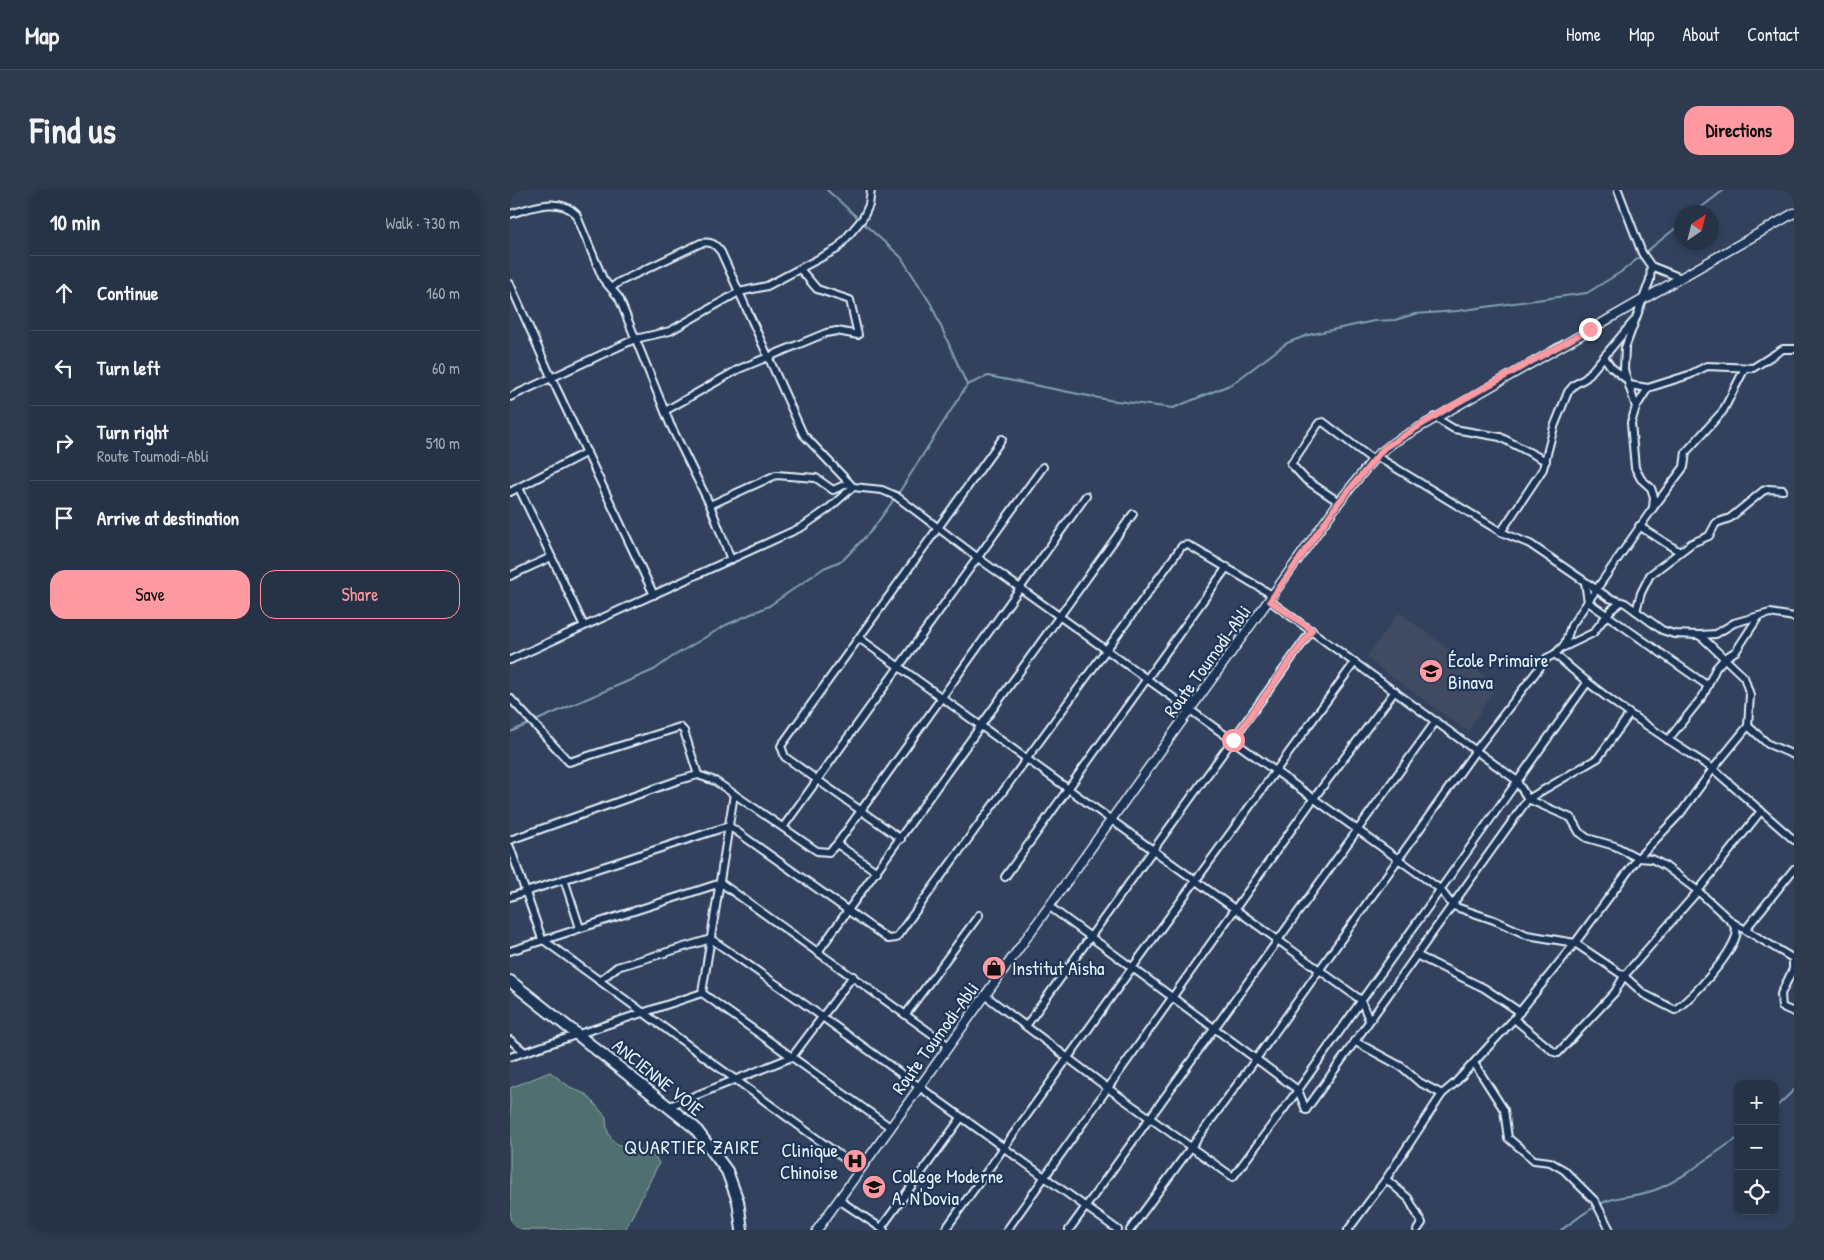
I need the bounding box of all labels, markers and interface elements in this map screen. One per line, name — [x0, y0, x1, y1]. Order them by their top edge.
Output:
text: Map — [25, 19, 59, 51]
text: Home — [1566, 22, 1601, 47]
text: Map — [1629, 22, 1654, 47]
text: About — [1682, 22, 1719, 47]
text: Contact — [1747, 22, 1799, 47]
button: Directions — [1684, 106, 1794, 155]
text: Find us — [30, 107, 116, 154]
north arrow — [1674, 205, 1719, 250]
text: 10 min — [50, 208, 100, 237]
text: Walk · 730 m — [386, 212, 460, 234]
icon: ahead — [50, 279, 78, 307]
text: Continue — [97, 280, 158, 306]
text: 160 m — [426, 282, 460, 304]
route end — [1579, 318, 1602, 341]
icon: left — [50, 354, 78, 382]
text: Turn left — [97, 355, 160, 381]
text: 60 m — [432, 357, 460, 379]
text: Turn right — [97, 419, 168, 445]
icon: right — [50, 429, 78, 457]
text: 510 m — [426, 432, 460, 454]
text: Route Toumodi-Abli — [97, 445, 209, 467]
icon: arrive — [50, 504, 78, 532]
text: Arrive at destination — [97, 505, 239, 531]
button: Save — [50, 570, 250, 619]
button: Share — [260, 570, 460, 619]
street label: Route Toumodi-Abli — [1157, 600, 1257, 722]
place label: École Primaire Binava — [1448, 647, 1549, 695]
school or university icon: École Primaire Binava — [1418, 658, 1444, 684]
route start — [1222, 729, 1245, 752]
shop icon: Institut Aisha — [981, 955, 1007, 981]
place label: Institut Aisha — [1012, 955, 1105, 981]
street label: Route Toumodi-Abli — [885, 977, 985, 1099]
street label: ANCIENNE VOIE — [607, 1032, 709, 1122]
map controls — [1734, 1080, 1779, 1215]
button: + — [1734, 1080, 1779, 1125]
button: − — [1734, 1125, 1779, 1170]
district label: QUARTIER ZAIRE — [624, 1133, 760, 1160]
place label: Clinique Chinoise — [780, 1137, 838, 1185]
hospital icon: Clinique Chinoise — [842, 1148, 868, 1174]
place label: College Moderne A. N'Dovia — [892, 1163, 1004, 1211]
button: locate — [1734, 1170, 1779, 1215]
school or university icon: College Moderne A. N'Dovia — [861, 1174, 887, 1200]

